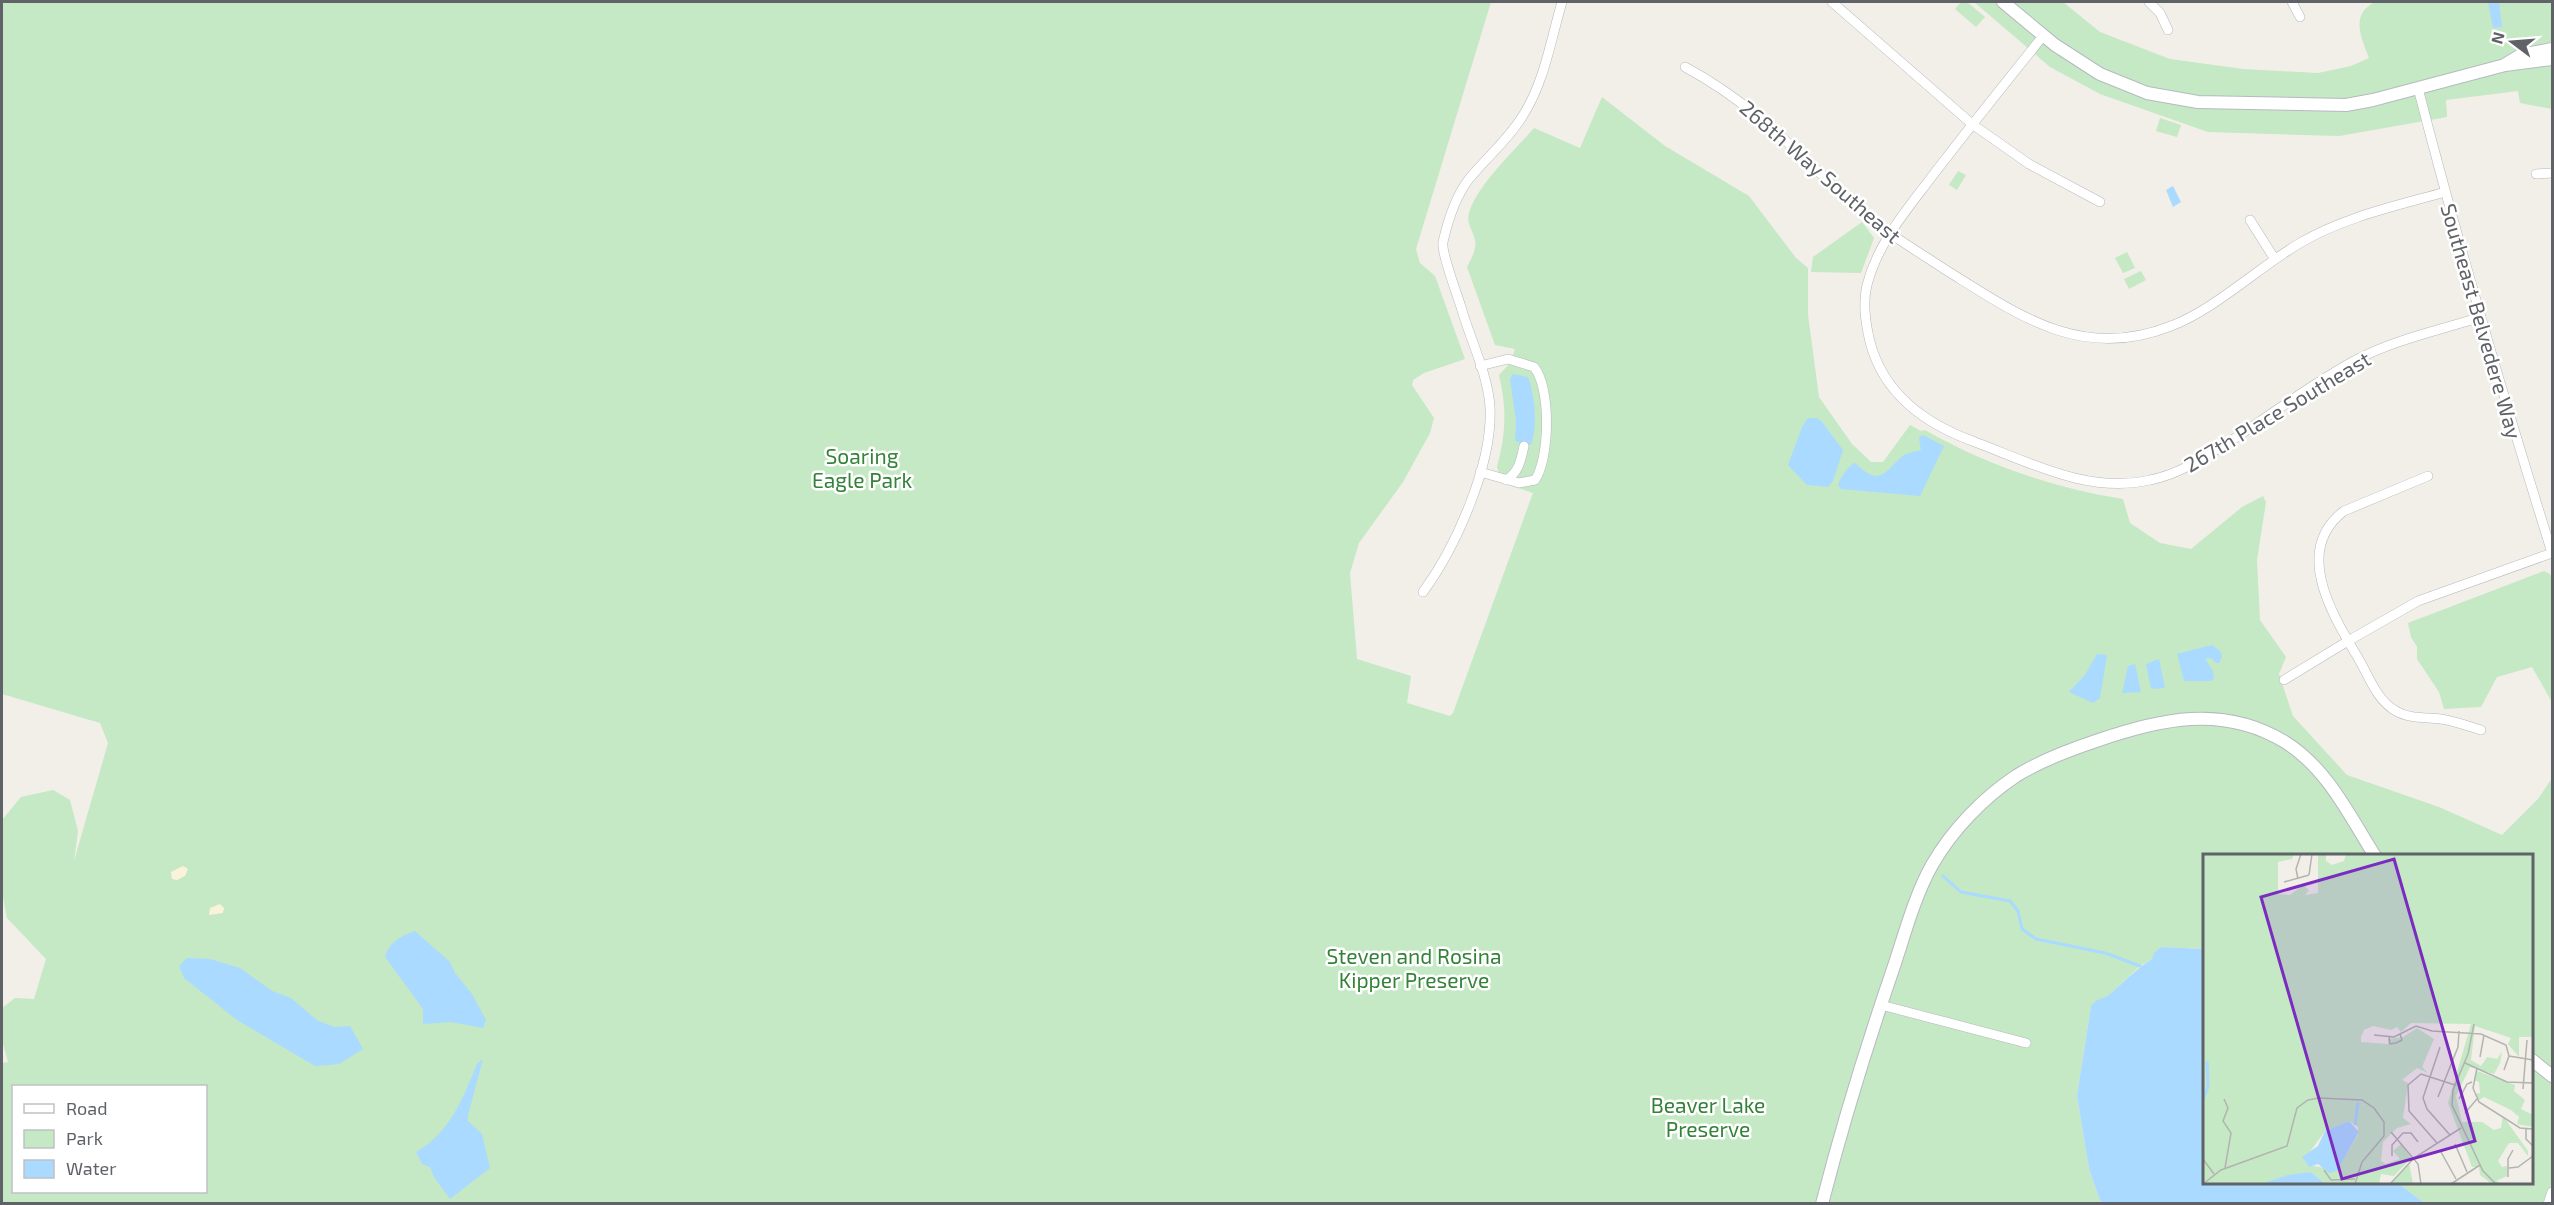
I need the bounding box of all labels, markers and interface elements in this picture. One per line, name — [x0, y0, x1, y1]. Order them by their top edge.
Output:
north arrow — [2482, 12, 2542, 72]
text: N — [2486, 30, 2508, 46]
street label: 268th Way Southeast — [1735, 94, 1907, 248]
street label: Southeast Belvedere Way — [2436, 200, 2528, 442]
street label: 267th Place Southeast — [2179, 345, 2375, 477]
park label: Soaring Eagle Park — [812, 443, 912, 492]
inset map — [2203, 854, 2533, 1184]
park label: Steven and Rosina Kipper Preserve — [1327, 943, 1501, 992]
legend — [12, 1085, 207, 1193]
park label: Beaver Lake Preserve — [1651, 1092, 1765, 1141]
text: Road — [66, 1097, 107, 1119]
text: Park — [66, 1127, 103, 1149]
text: Water — [66, 1157, 116, 1179]

